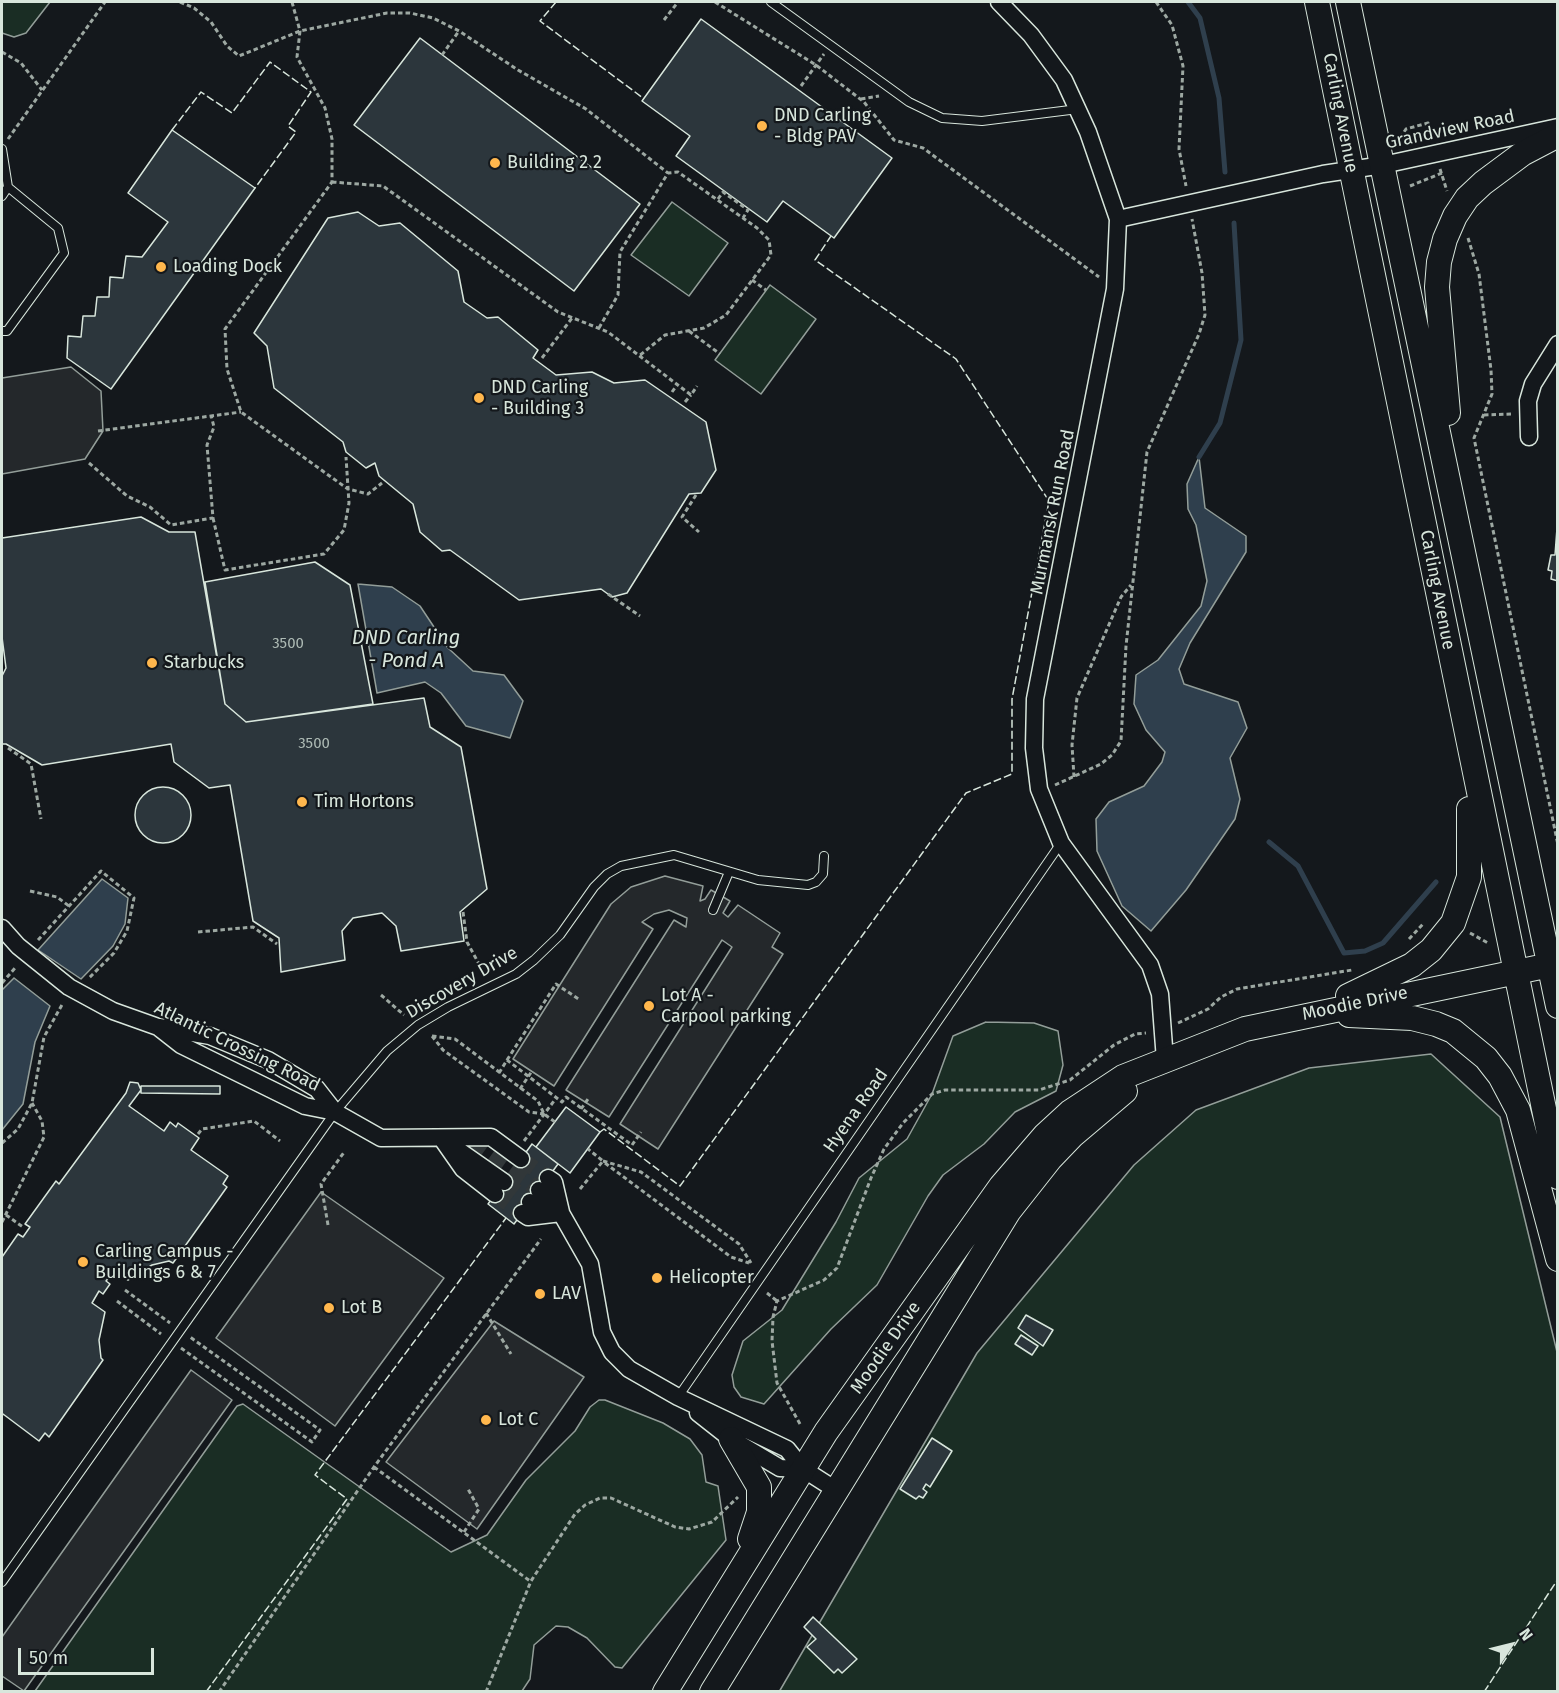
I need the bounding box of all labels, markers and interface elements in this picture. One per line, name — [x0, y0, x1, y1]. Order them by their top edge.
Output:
street label: Carling Avenue — [1318, 51, 1362, 175]
place label: DND Carling - Bldg PAV — [774, 105, 871, 148]
street label: Grandview Road — [1383, 106, 1517, 154]
marker: DND Carling - Bldg PAV — [755, 119, 769, 133]
place label: Building 2 2 — [507, 152, 602, 174]
marker: Building 2 2 — [488, 156, 502, 170]
place label: Loading Dock — [173, 256, 282, 278]
marker: Loading Dock — [154, 260, 168, 274]
place label: DND Carling - Building 3 — [491, 377, 588, 420]
marker: DND Carling - Building 3 — [472, 391, 486, 405]
street label: Murmansk Run Road — [1026, 428, 1080, 596]
street label: Carling Avenue — [1415, 528, 1459, 652]
water label: DND Carling - Pond A — [352, 626, 460, 673]
house number: 3500 — [272, 635, 304, 653]
place label: Starbucks — [164, 652, 244, 674]
marker: Starbucks — [145, 656, 159, 670]
house number: 3500 — [298, 735, 330, 753]
place label: Tim Hortons — [314, 791, 414, 813]
marker: Tim Hortons — [295, 795, 309, 809]
street label: Discovery Drive — [402, 942, 522, 1024]
street label: Moodie Drive — [1300, 982, 1410, 1026]
place label: Lot A - Carpool parking — [661, 985, 791, 1028]
street label: Atlantic Crossing Road — [151, 997, 323, 1097]
marker: Lot A - Carpool parking — [642, 999, 656, 1013]
street label: Hyena Road — [819, 1065, 893, 1157]
place label: Carling Campus - Buildings 6 & 7 — [95, 1241, 233, 1284]
marker: Carling Campus - Buildings 6 & 7 — [76, 1255, 90, 1269]
place label: Helicopter — [669, 1267, 754, 1289]
marker: Helicopter — [650, 1271, 664, 1285]
place label: LAV — [552, 1283, 581, 1305]
marker: LAV — [533, 1287, 547, 1301]
place label: Lot B — [341, 1297, 382, 1319]
street label: Moodie Drive — [846, 1298, 926, 1398]
marker: Lot B — [322, 1301, 336, 1315]
place label: Lot C — [498, 1409, 538, 1431]
marker: Lot C — [479, 1413, 493, 1427]
north arrow — [1481, 1615, 1541, 1675]
text: N — [1515, 1625, 1537, 1644]
scale bar — [21, 1636, 158, 1674]
text: 50 m — [29, 1647, 68, 1669]

